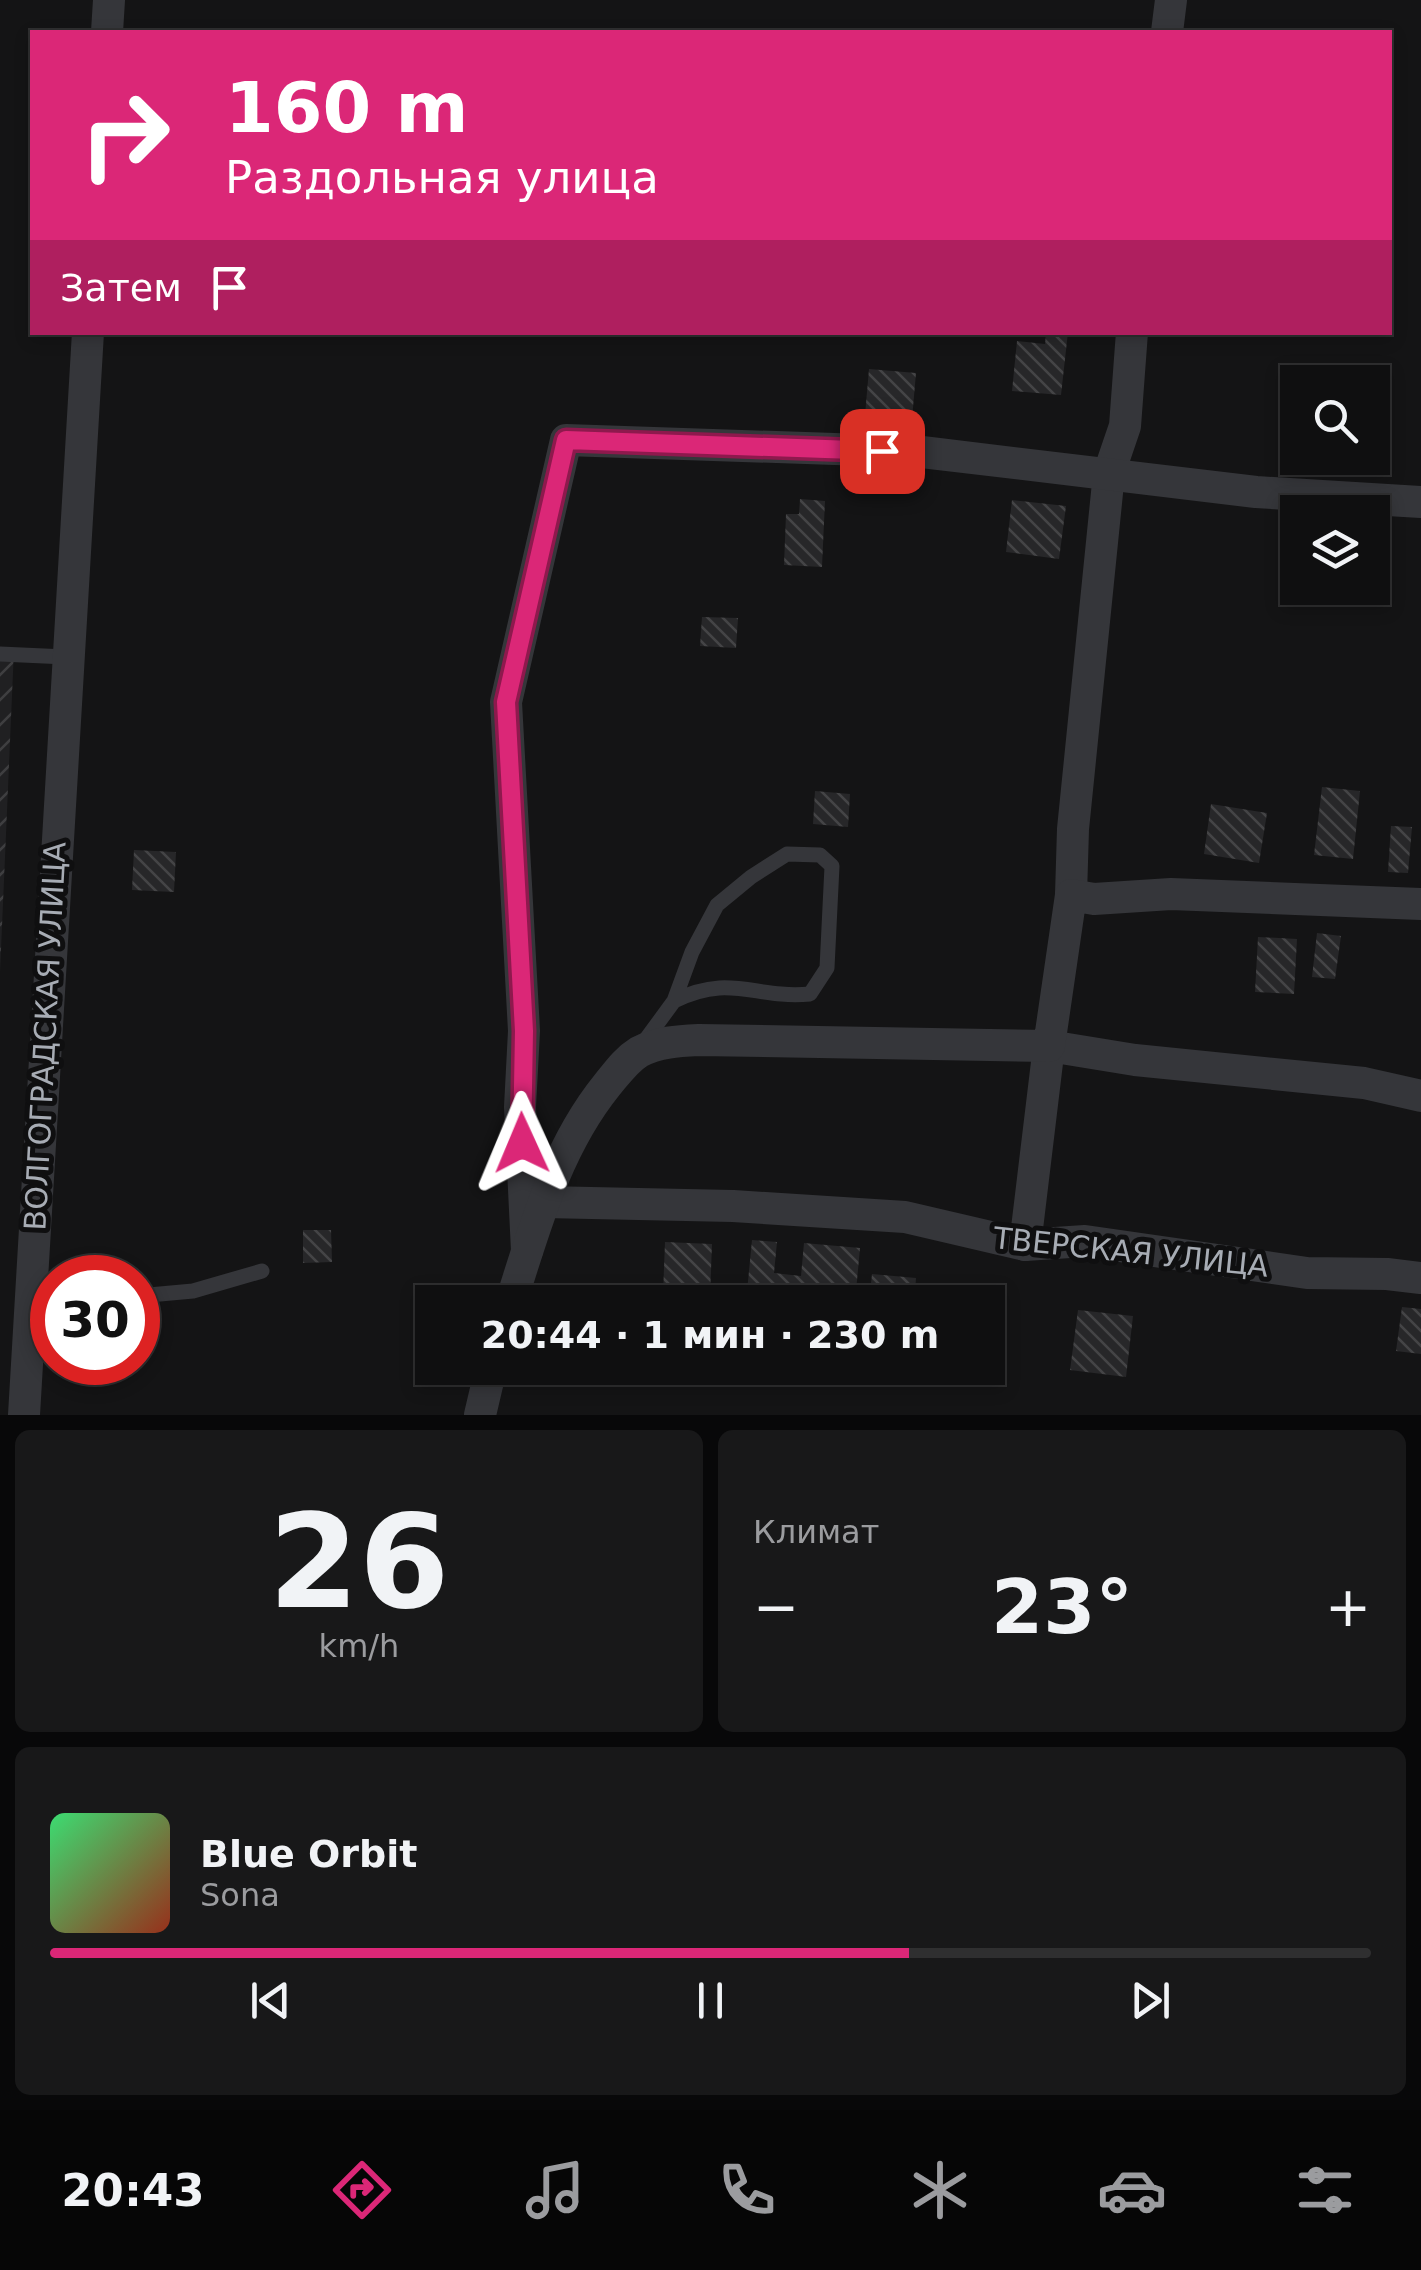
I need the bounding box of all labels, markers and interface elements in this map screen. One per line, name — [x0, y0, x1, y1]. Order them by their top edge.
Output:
text: 160 m — [225, 67, 468, 149]
icon: right — [60, 70, 190, 200]
text: Раздольная улица — [225, 151, 659, 204]
icon: arrive — [202, 260, 257, 315]
text: Затем — [60, 266, 182, 310]
map controls — [1280, 365, 1390, 605]
button: search — [1280, 365, 1390, 475]
pin — [840, 409, 925, 494]
icon: arrive — [855, 424, 910, 479]
button: layers — [1280, 495, 1390, 605]
street label: ВОЛГОГРАДСКАЯ УЛИЦА — [17, 840, 73, 1231]
position arrow — [470, 1091, 574, 1195]
street label: ТВЕРСКАЯ УЛИЦА — [991, 1220, 1271, 1284]
speed limit sign: 30 — [30, 1255, 160, 1385]
text: 20:44 · 1 мин · 230 m — [481, 1313, 939, 1357]
text: 26 — [269, 1486, 449, 1638]
text: Климат — [753, 1513, 879, 1551]
text: 23° — [991, 1563, 1133, 1651]
text: − — [753, 1575, 799, 1639]
text: + — [1325, 1575, 1371, 1639]
text: km/h — [319, 1627, 399, 1665]
text: Blue Orbit — [200, 1832, 417, 1876]
text: Sona — [200, 1876, 280, 1914]
icon: previous — [243, 1973, 298, 2028]
icon: pause — [683, 1973, 738, 2028]
icon: next — [1123, 1973, 1178, 2028]
icon: directions — [327, 2155, 397, 2225]
icon: music — [520, 2155, 590, 2225]
icon: phone — [712, 2155, 782, 2225]
icon: climate — [905, 2155, 975, 2225]
icon: car — [1097, 2155, 1167, 2225]
icon: filters — [1290, 2155, 1360, 2225]
text: 20:43 — [61, 2164, 205, 2217]

